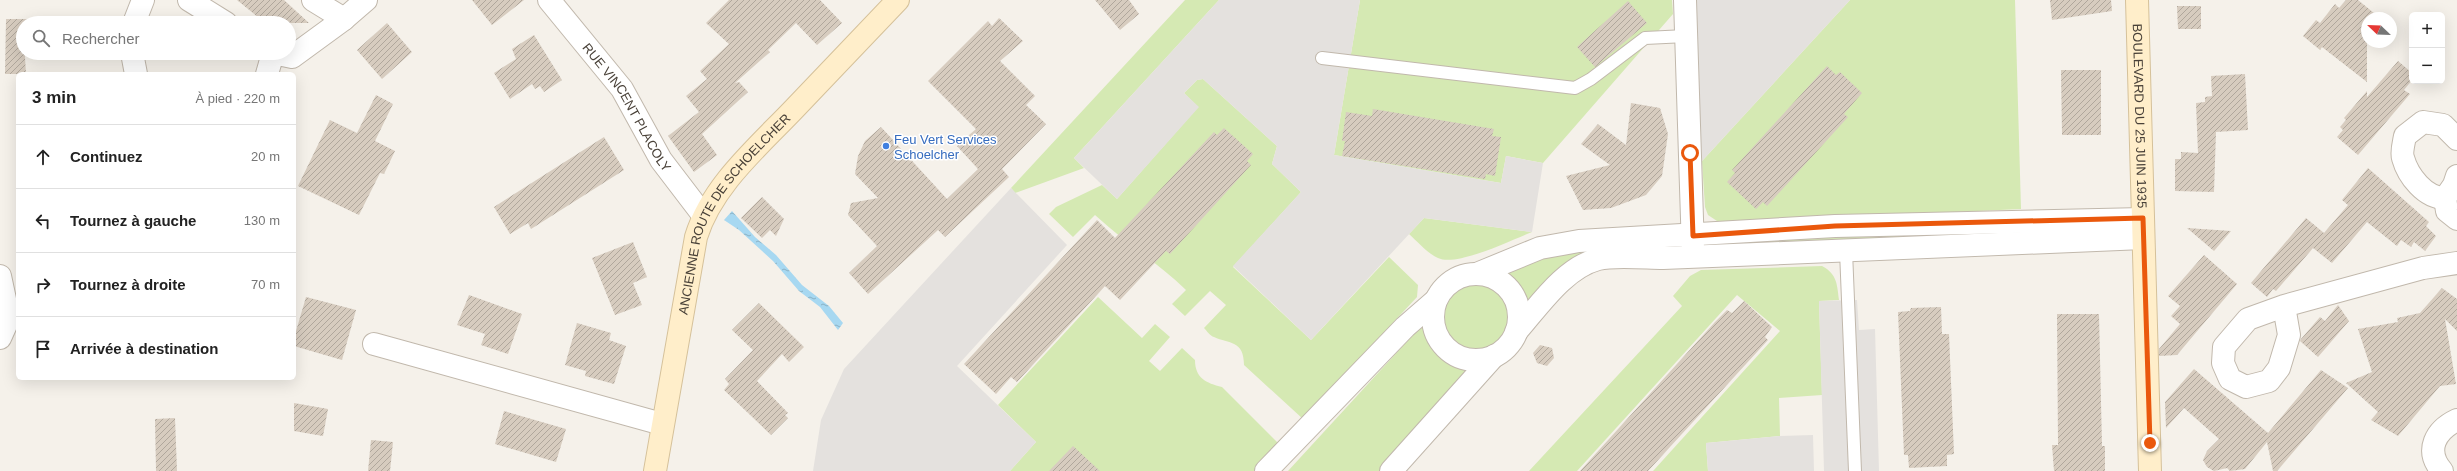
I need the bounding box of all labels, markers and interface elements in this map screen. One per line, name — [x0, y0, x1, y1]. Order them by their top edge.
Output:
north arrow — [2361, 12, 2397, 48]
map controls — [2409, 12, 2445, 84]
button: + — [2409, 12, 2445, 48]
search box — [16, 16, 296, 60]
street label: BOULEVARD DU 25 JUIN 1935 — [2130, 23, 2150, 209]
icon: search — [30, 27, 52, 49]
text: Rechercher — [62, 30, 140, 47]
street label: RUE VINCENT PLACOLY — [579, 40, 674, 175]
button: − — [2409, 48, 2445, 84]
text: 3 min — [32, 88, 76, 107]
text: À pied · 220 m — [195, 91, 280, 106]
street label: ANCIENNE ROUTE DE SCHOELCHER — [676, 111, 793, 316]
place label: Feu Vert Services Schoelcher — [894, 132, 997, 162]
marker: Feu Vert Services Schoelcher — [881, 141, 891, 151]
route start — [1681, 144, 1699, 162]
icon: ahead — [32, 146, 54, 168]
text: Continuez — [70, 148, 143, 165]
text: 20 m — [251, 149, 280, 164]
icon: left — [32, 210, 54, 232]
text: Tournez à gauche — [70, 212, 196, 229]
text: 130 m — [244, 213, 280, 228]
icon: right — [32, 274, 54, 296]
text: Tournez à droite — [70, 276, 186, 293]
text: 70 m — [251, 277, 280, 292]
icon: arrive — [32, 338, 54, 360]
text: Arrivée à destination — [70, 340, 218, 357]
route end — [2141, 434, 2159, 452]

